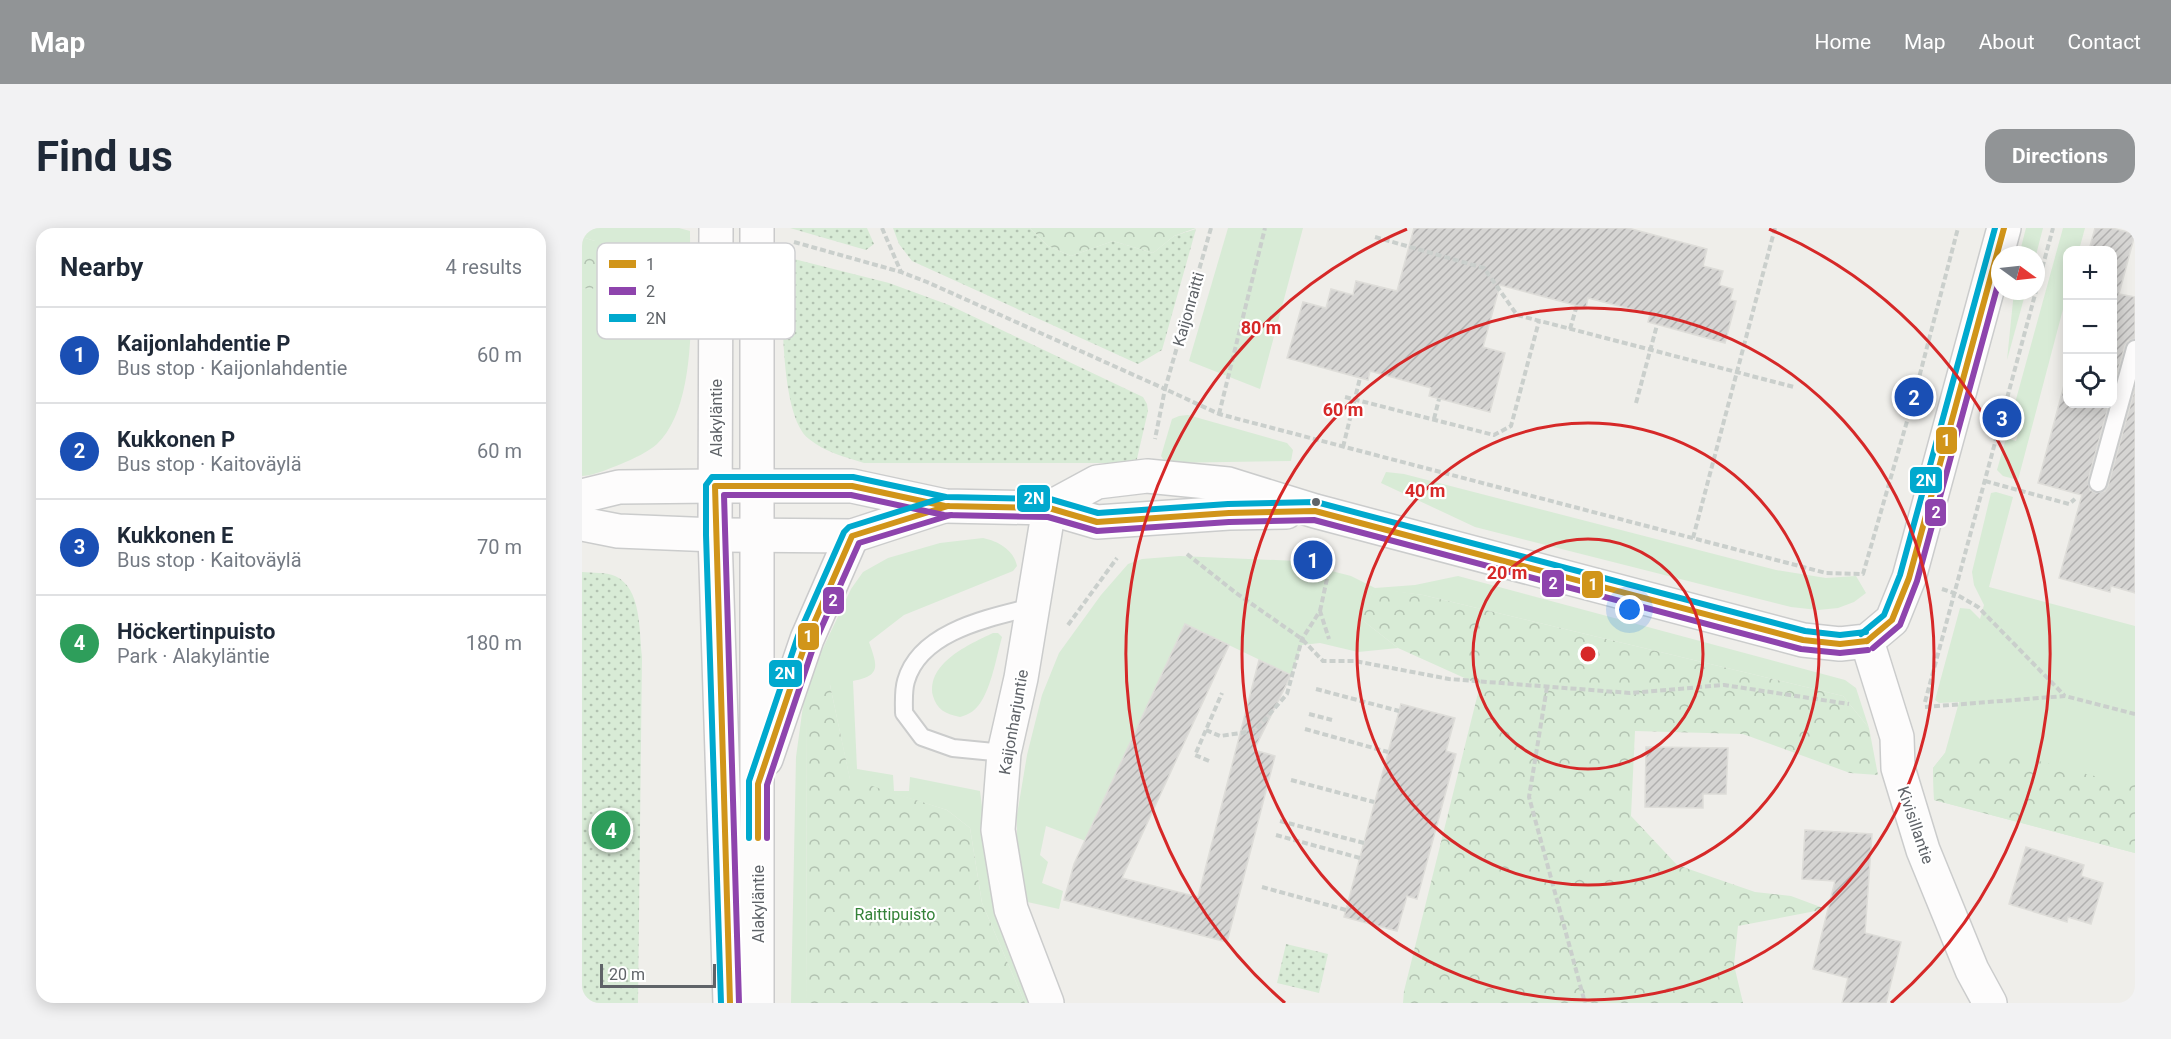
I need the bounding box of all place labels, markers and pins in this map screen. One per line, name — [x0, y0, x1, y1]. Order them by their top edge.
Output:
pin: 2 — [1894, 374, 1934, 420]
pin: 3 — [1982, 396, 2022, 441]
unlabelled marker — [1310, 496, 1322, 508]
pin: 1 — [1294, 538, 1332, 582]
centre of rings — [1578, 644, 1598, 664]
pin: 4 — [591, 808, 630, 852]

